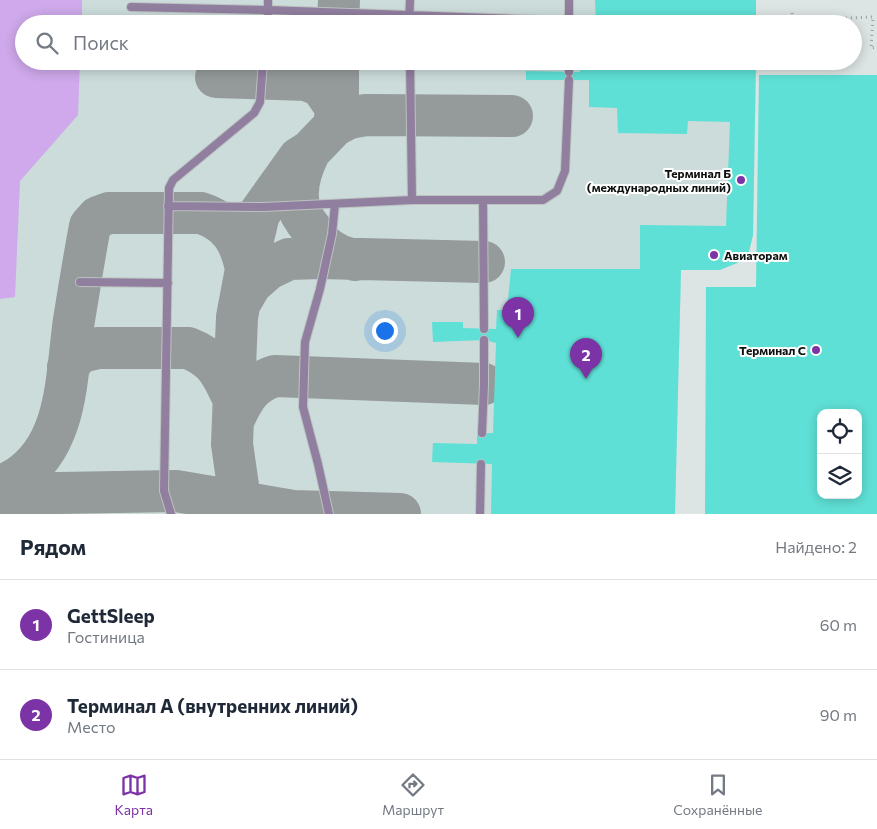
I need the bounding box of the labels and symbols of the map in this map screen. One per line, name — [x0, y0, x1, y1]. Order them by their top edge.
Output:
place label: Терминал Б (международных линий) — [587, 166, 731, 194]
marker: Терминал Б (международных линий) — [735, 174, 747, 186]
place label: Авиаторам — [724, 248, 788, 262]
marker: Авиаторам — [708, 249, 720, 261]
pin: 1 — [502, 297, 534, 338]
your location — [372, 318, 398, 344]
pin: 2 — [570, 338, 602, 379]
place label: Терминал С — [739, 343, 806, 357]
marker: Терминал С — [810, 344, 822, 356]

